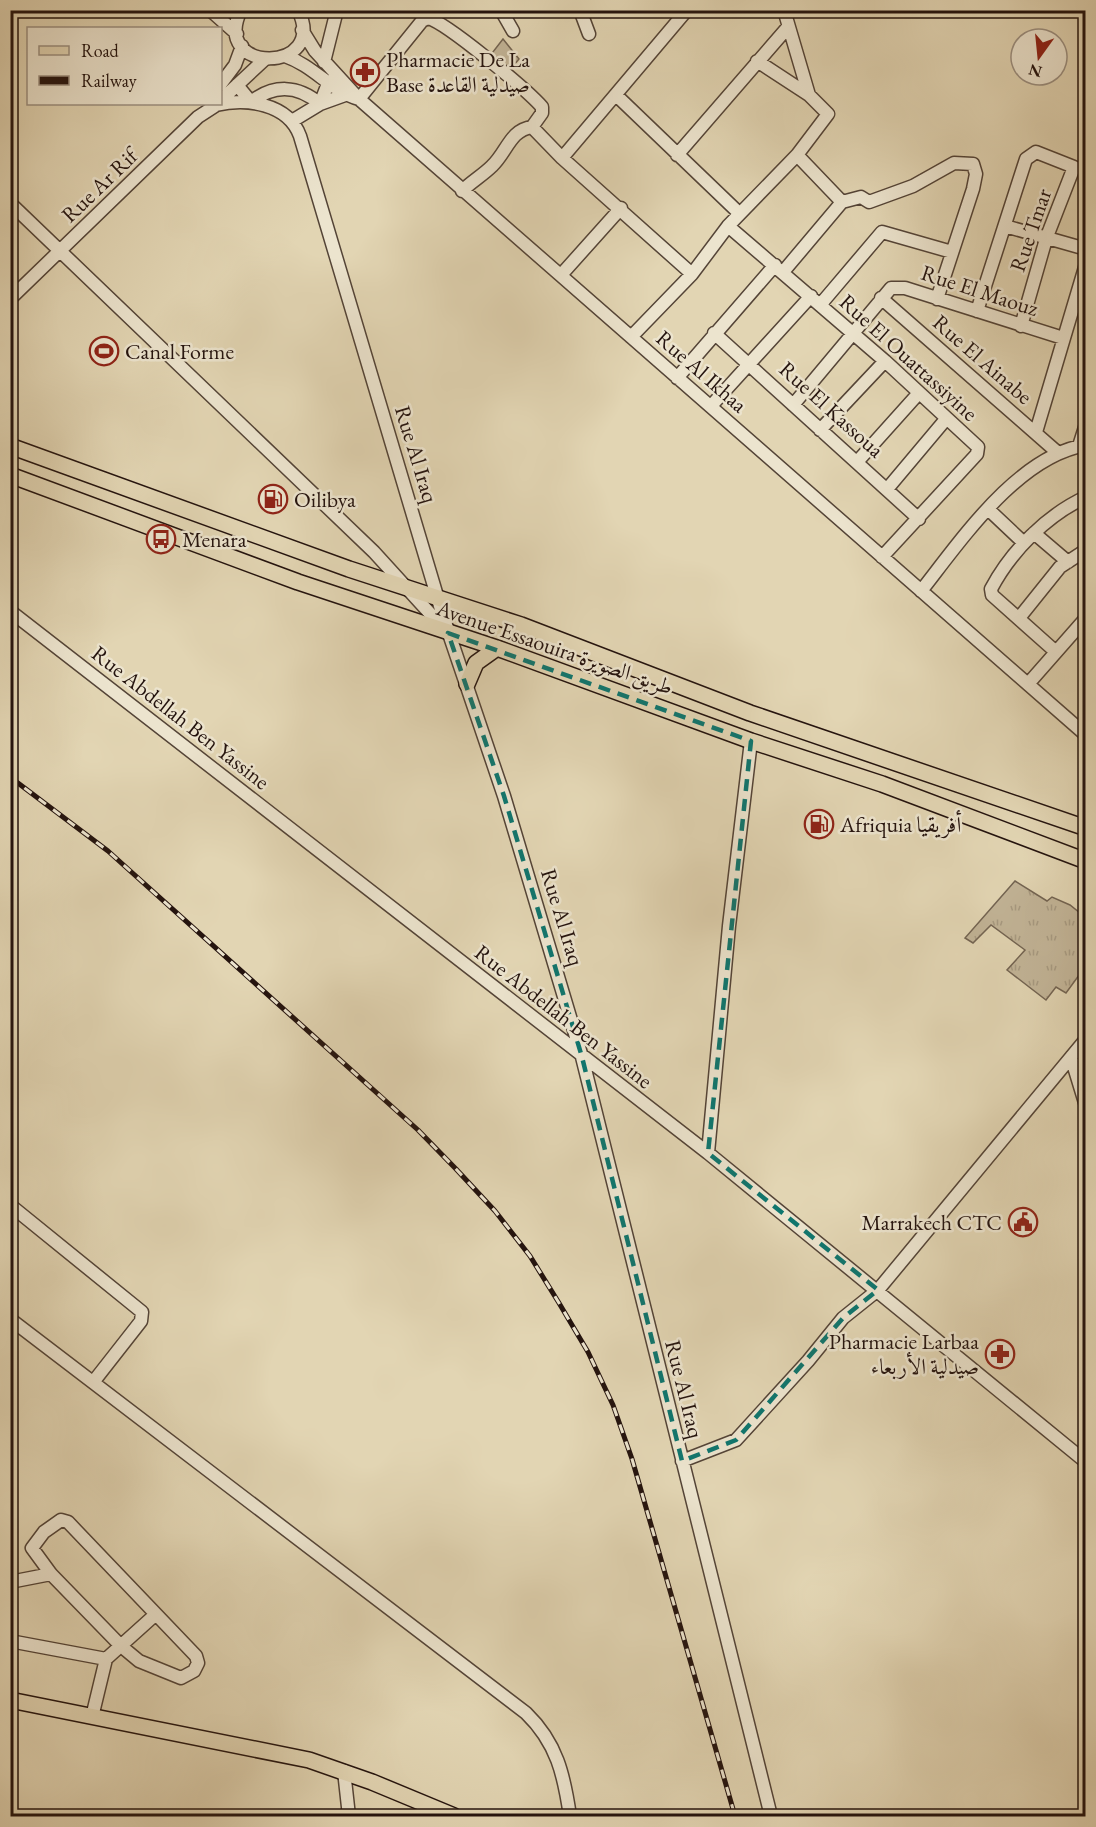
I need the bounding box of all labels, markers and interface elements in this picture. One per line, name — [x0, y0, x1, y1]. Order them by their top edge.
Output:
legend — [27, 27, 222, 105]
north arrow — [1009, 27, 1069, 87]
text: Road — [81, 39, 120, 62]
place label: Pharmacie De La Base صيدلية القاعدة — [386, 45, 530, 99]
pharmacy icon: Pharmacie De La Base صيدلية القاعدة — [349, 56, 381, 88]
text: N — [1026, 59, 1044, 83]
text: Railway — [81, 69, 137, 92]
street label: Rue Ar Rif — [55, 140, 146, 229]
street label: Rue Tmar — [1003, 184, 1058, 276]
street label: Rue El Maouz — [918, 258, 1043, 323]
street label: Rue El Ouattassiyine — [833, 287, 984, 428]
street label: Rue El Ainabe — [927, 308, 1039, 411]
street label: Rue Al Ikhaa — [650, 324, 754, 419]
sports icon: Canal Forme — [88, 335, 120, 367]
place label: Canal Forme — [125, 337, 234, 366]
street label: Rue El Kassoua — [773, 355, 890, 464]
street label: Rue Al Iraq — [388, 402, 445, 507]
fuel station icon: Oilibya — [257, 483, 289, 515]
place label: Oilibya — [294, 485, 356, 514]
bus stop icon: Menara — [145, 523, 177, 555]
place label: Menara — [182, 525, 247, 554]
street label: Avenue Essaouira طريق الصويرة — [432, 593, 677, 702]
street label: Rue Abdellah Ben Yassine — [86, 639, 276, 796]
fuel station icon: Afriquia أفريقيا — [803, 808, 835, 840]
place label: Afriquia أفريقيا — [839, 809, 962, 839]
street label: Rue Al Iraq — [534, 865, 591, 970]
street label: Rue Abdellah Ben Yassine — [469, 938, 659, 1095]
public building icon: Marrakech CTC — [1007, 1206, 1039, 1238]
place label: Marrakech CTC — [861, 1208, 1002, 1237]
place label: Pharmacie Larbaa صيدلية الأربعاء — [829, 1327, 979, 1381]
street label: Rue Al Iraq — [658, 1337, 711, 1442]
pharmacy icon: Pharmacie Larbaa صيدلية الأربعاء — [984, 1338, 1016, 1370]

